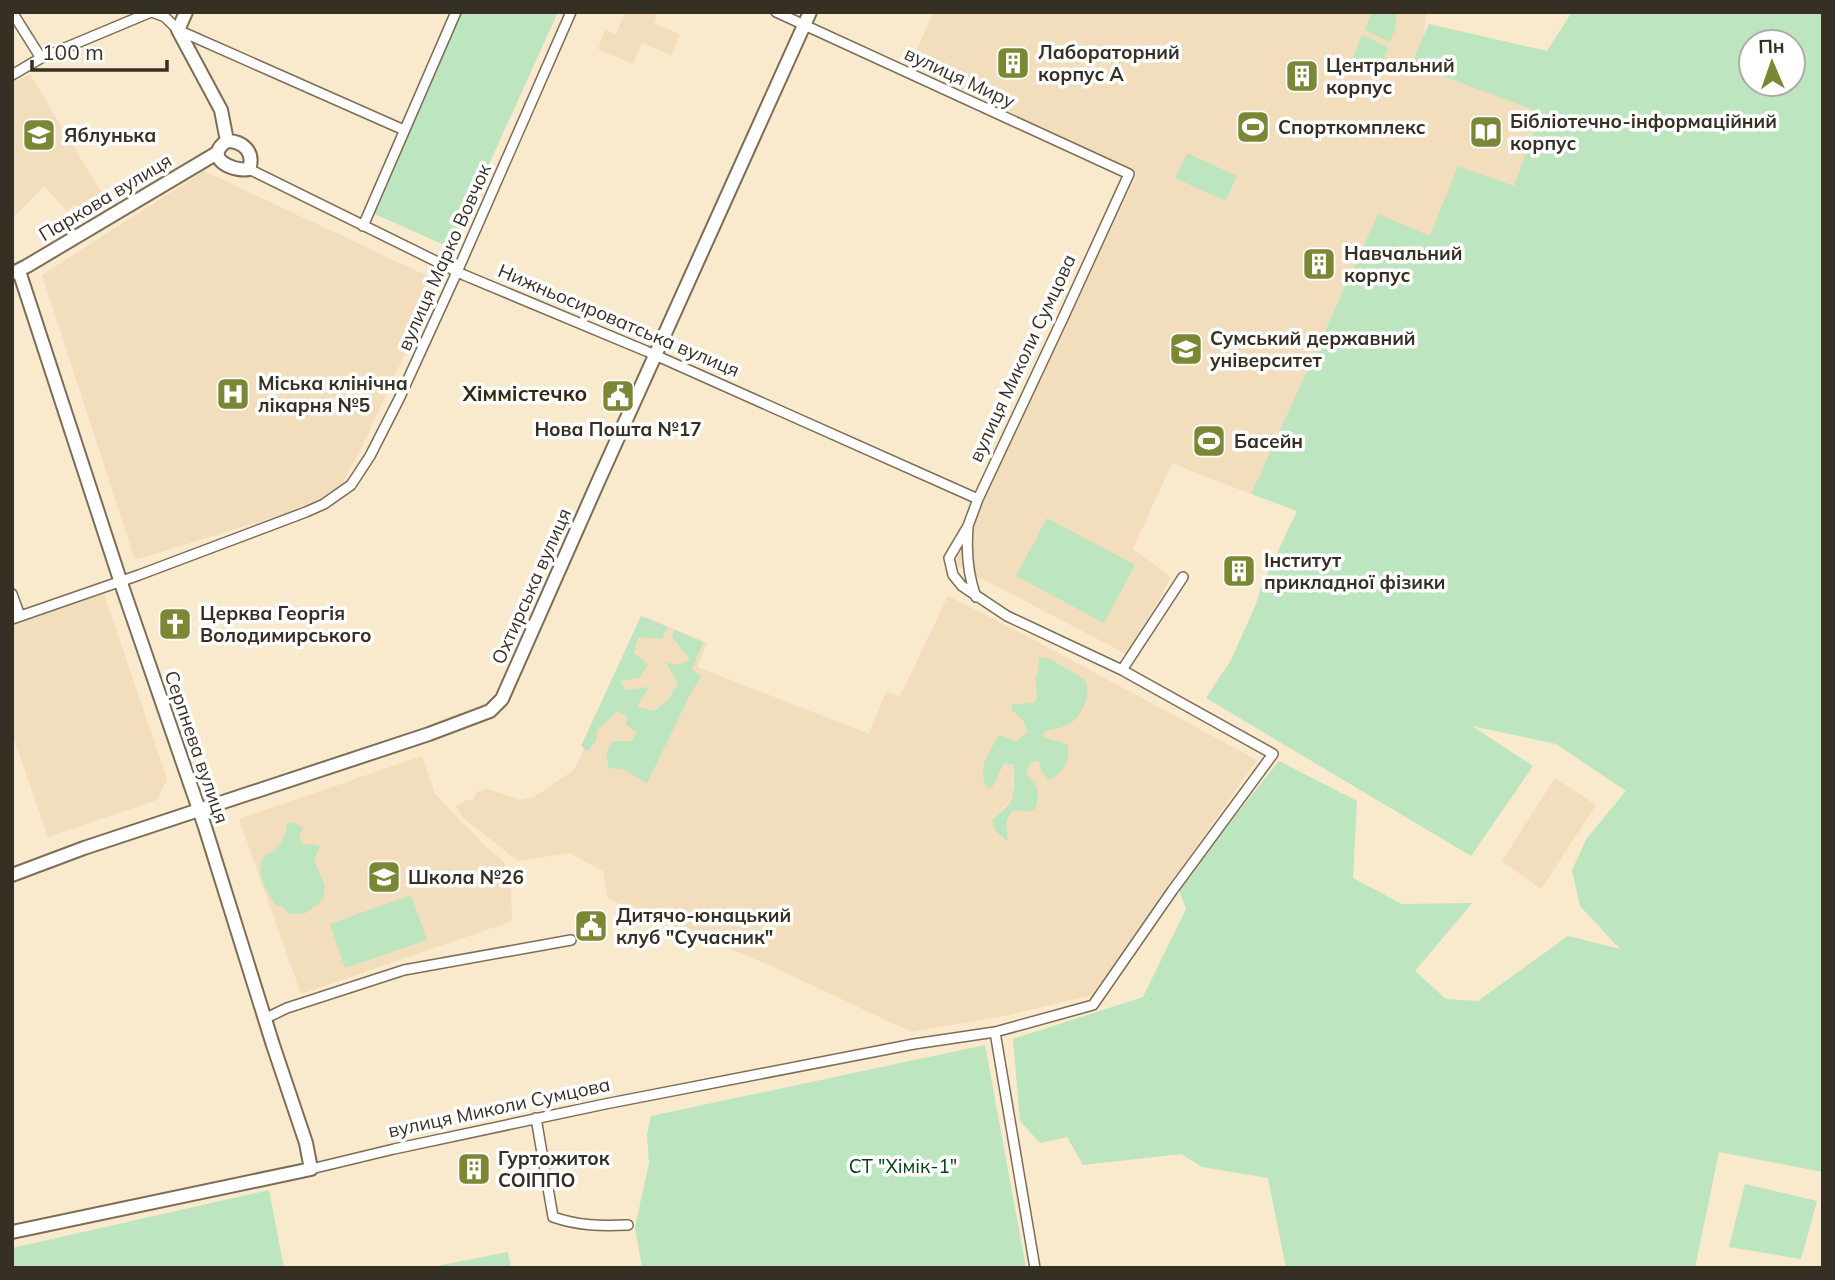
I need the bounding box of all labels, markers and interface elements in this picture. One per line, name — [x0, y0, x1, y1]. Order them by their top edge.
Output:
scale bar — [32, 28, 166, 72]
north arrow — [1737, 28, 1807, 98]
text: Пн — [1758, 34, 1785, 58]
text: 100 m — [42, 39, 104, 65]
place label: Лабораторний корпус А — [1038, 40, 1180, 86]
street label: вулиця Миру — [901, 41, 1019, 113]
building icon: Лабораторний корпус А — [994, 44, 1032, 82]
place label: Центральний корпус — [1326, 53, 1455, 99]
building icon: Центральний корпус — [1283, 57, 1321, 95]
sports icon: Спорткомплекс — [1234, 108, 1272, 146]
place label: Бібліотечно-інформаційний корпус — [1510, 109, 1777, 155]
library icon: Бібліотечно-інформаційний корпус — [1467, 113, 1505, 151]
place label: Спорткомплекс — [1278, 115, 1426, 139]
school or university icon: Яблунька — [20, 116, 58, 154]
place label: Яблунька — [64, 123, 156, 147]
street label: Паркова вулиця — [34, 148, 176, 246]
street label: вулиця Марко Вовчок — [392, 159, 496, 354]
place label: Навчальний корпус — [1344, 241, 1462, 287]
building icon: Навчальний корпус — [1300, 245, 1338, 283]
street label: вулиця Миколи Сумцова — [963, 250, 1081, 466]
street label: Нижньосироватська вулиця — [495, 258, 743, 382]
place label: Сумський державний університет — [1210, 326, 1416, 372]
school or university icon: Сумський державний університет — [1167, 330, 1205, 368]
place label: Міська клінічна лікарня №5 — [258, 371, 408, 417]
hospital icon: Міська клінічна лікарня №5 — [214, 375, 252, 413]
public building icon: Нова Пошта №17 — [599, 377, 637, 415]
district label: Хіммістечко — [462, 380, 587, 406]
place label: Нова Пошта №17 — [534, 417, 702, 441]
sports icon: Басейн — [1190, 422, 1228, 460]
place label: Басейн — [1234, 429, 1303, 453]
street label: Охтирська вулиця — [486, 504, 576, 668]
place label: Інститут прикладної фізики — [1264, 548, 1445, 594]
building icon: Інститут прикладної фізики — [1220, 552, 1258, 590]
place label: Церква Георгія Володимирського — [200, 601, 372, 647]
church icon: Церква Георгія Володимирського — [156, 605, 194, 643]
street label: Серпнева вулиця — [160, 667, 234, 827]
school or university icon: Школа №26 — [365, 858, 403, 896]
place label: Школа №26 — [408, 865, 524, 889]
place label: Дитячо-юнацький клуб "Сучасник" — [616, 903, 791, 949]
public building icon: Дитячо-юнацький клуб "Сучасник" — [572, 907, 610, 945]
street label: вулиця Миколи Сумцова — [386, 1072, 612, 1142]
place label: Гуртожиток СОІППО — [498, 1146, 610, 1192]
building icon: Гуртожиток СОІППО — [455, 1150, 493, 1188]
park label: СТ "Хімік-1" — [849, 1154, 957, 1178]

